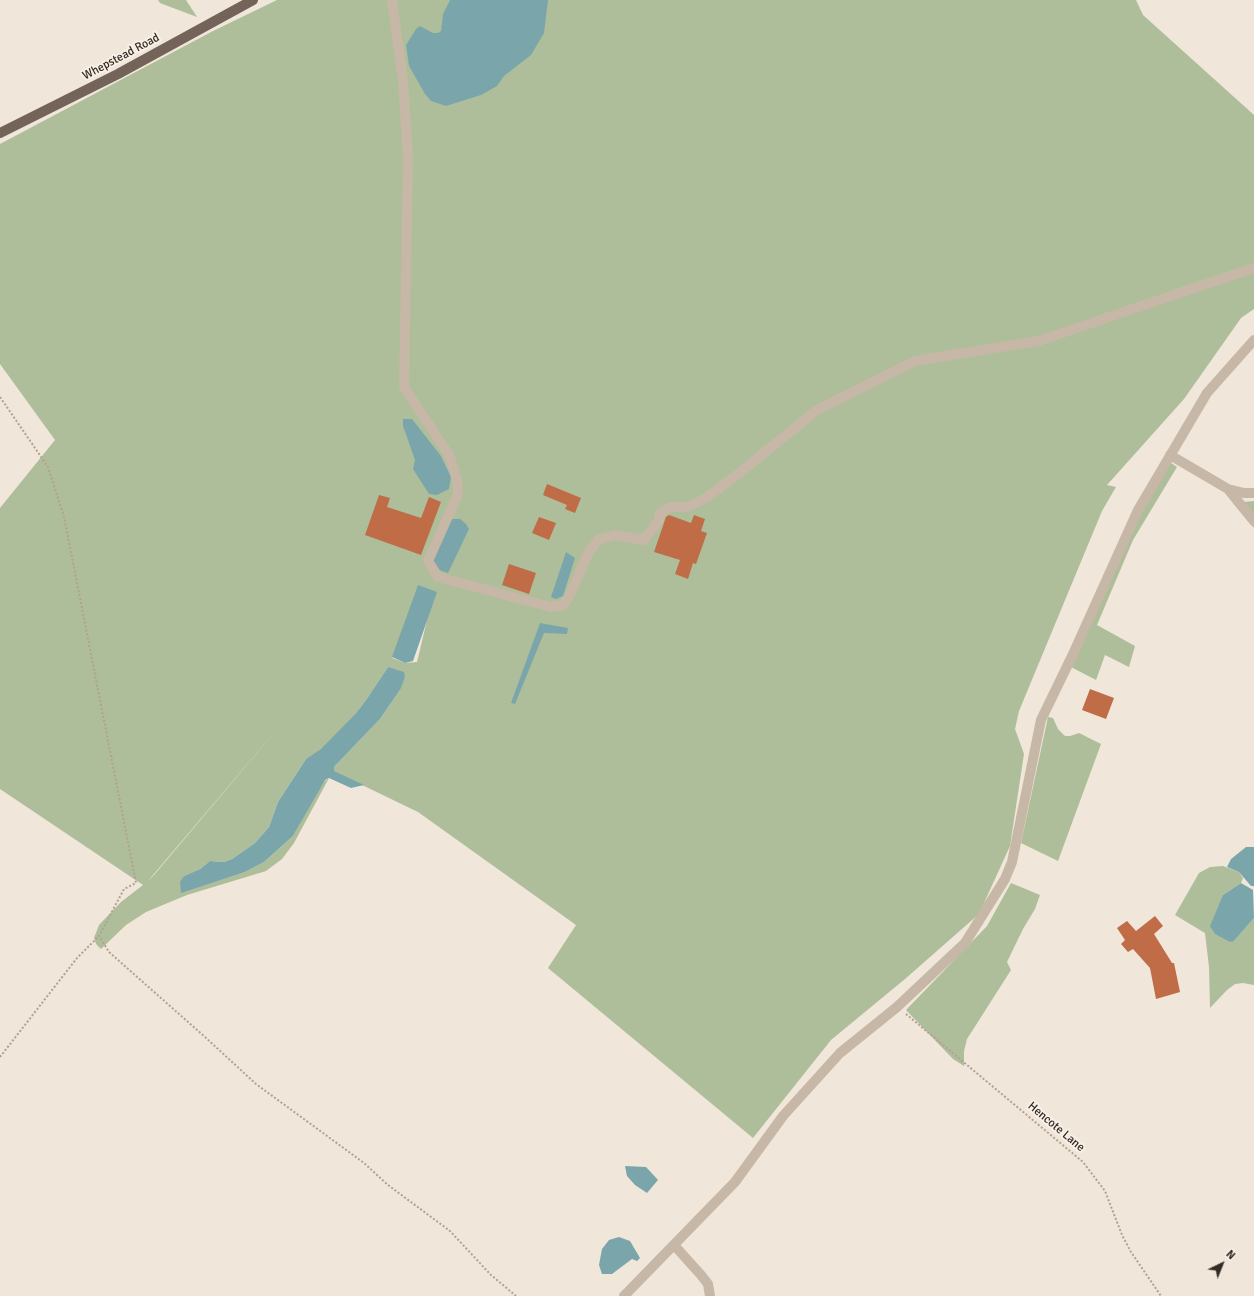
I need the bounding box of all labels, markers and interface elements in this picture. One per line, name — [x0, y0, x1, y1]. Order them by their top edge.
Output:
street label: Whepstead Road — [80, 31, 162, 83]
street label: Hencote Lane — [1025, 1099, 1087, 1155]
north arrow — [1202, 1244, 1242, 1284]
text: N — [1223, 1247, 1238, 1262]

